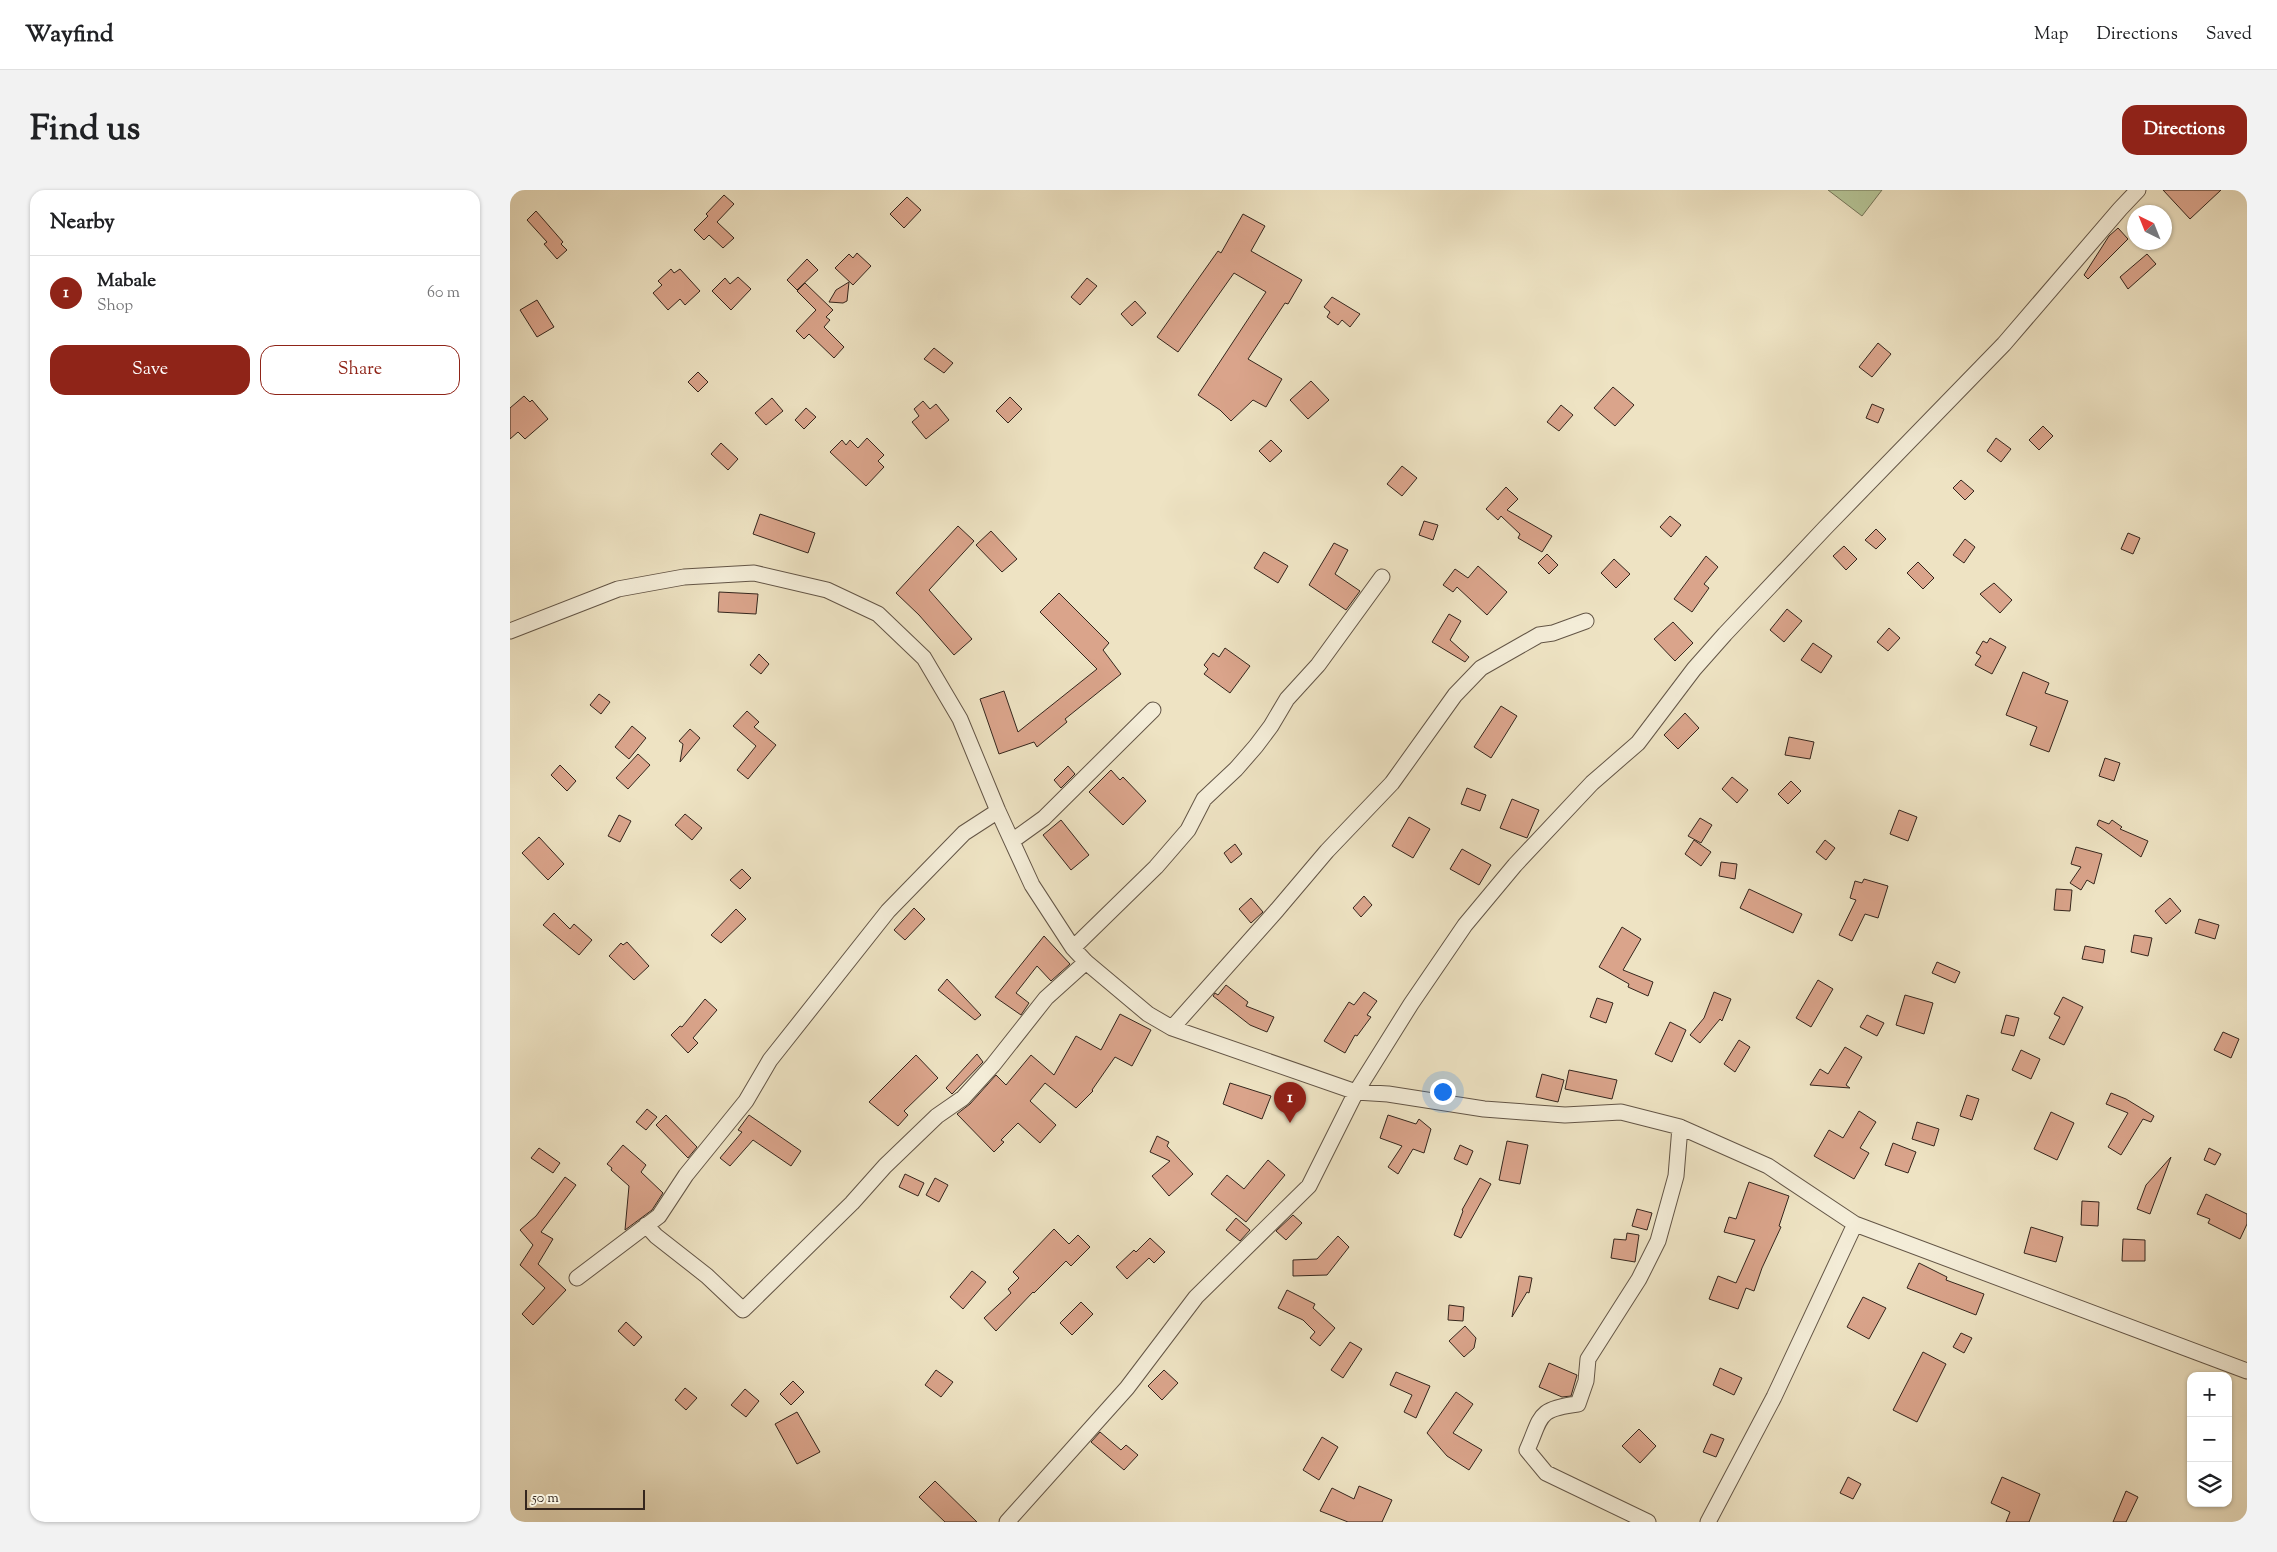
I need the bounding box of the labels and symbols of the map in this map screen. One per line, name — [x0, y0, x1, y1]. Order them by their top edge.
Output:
north arrow — [2127, 205, 2172, 250]
your location — [1430, 1079, 1456, 1105]
pin: 1 — [1274, 1082, 1306, 1123]
scale bar — [525, 1487, 645, 1510]

